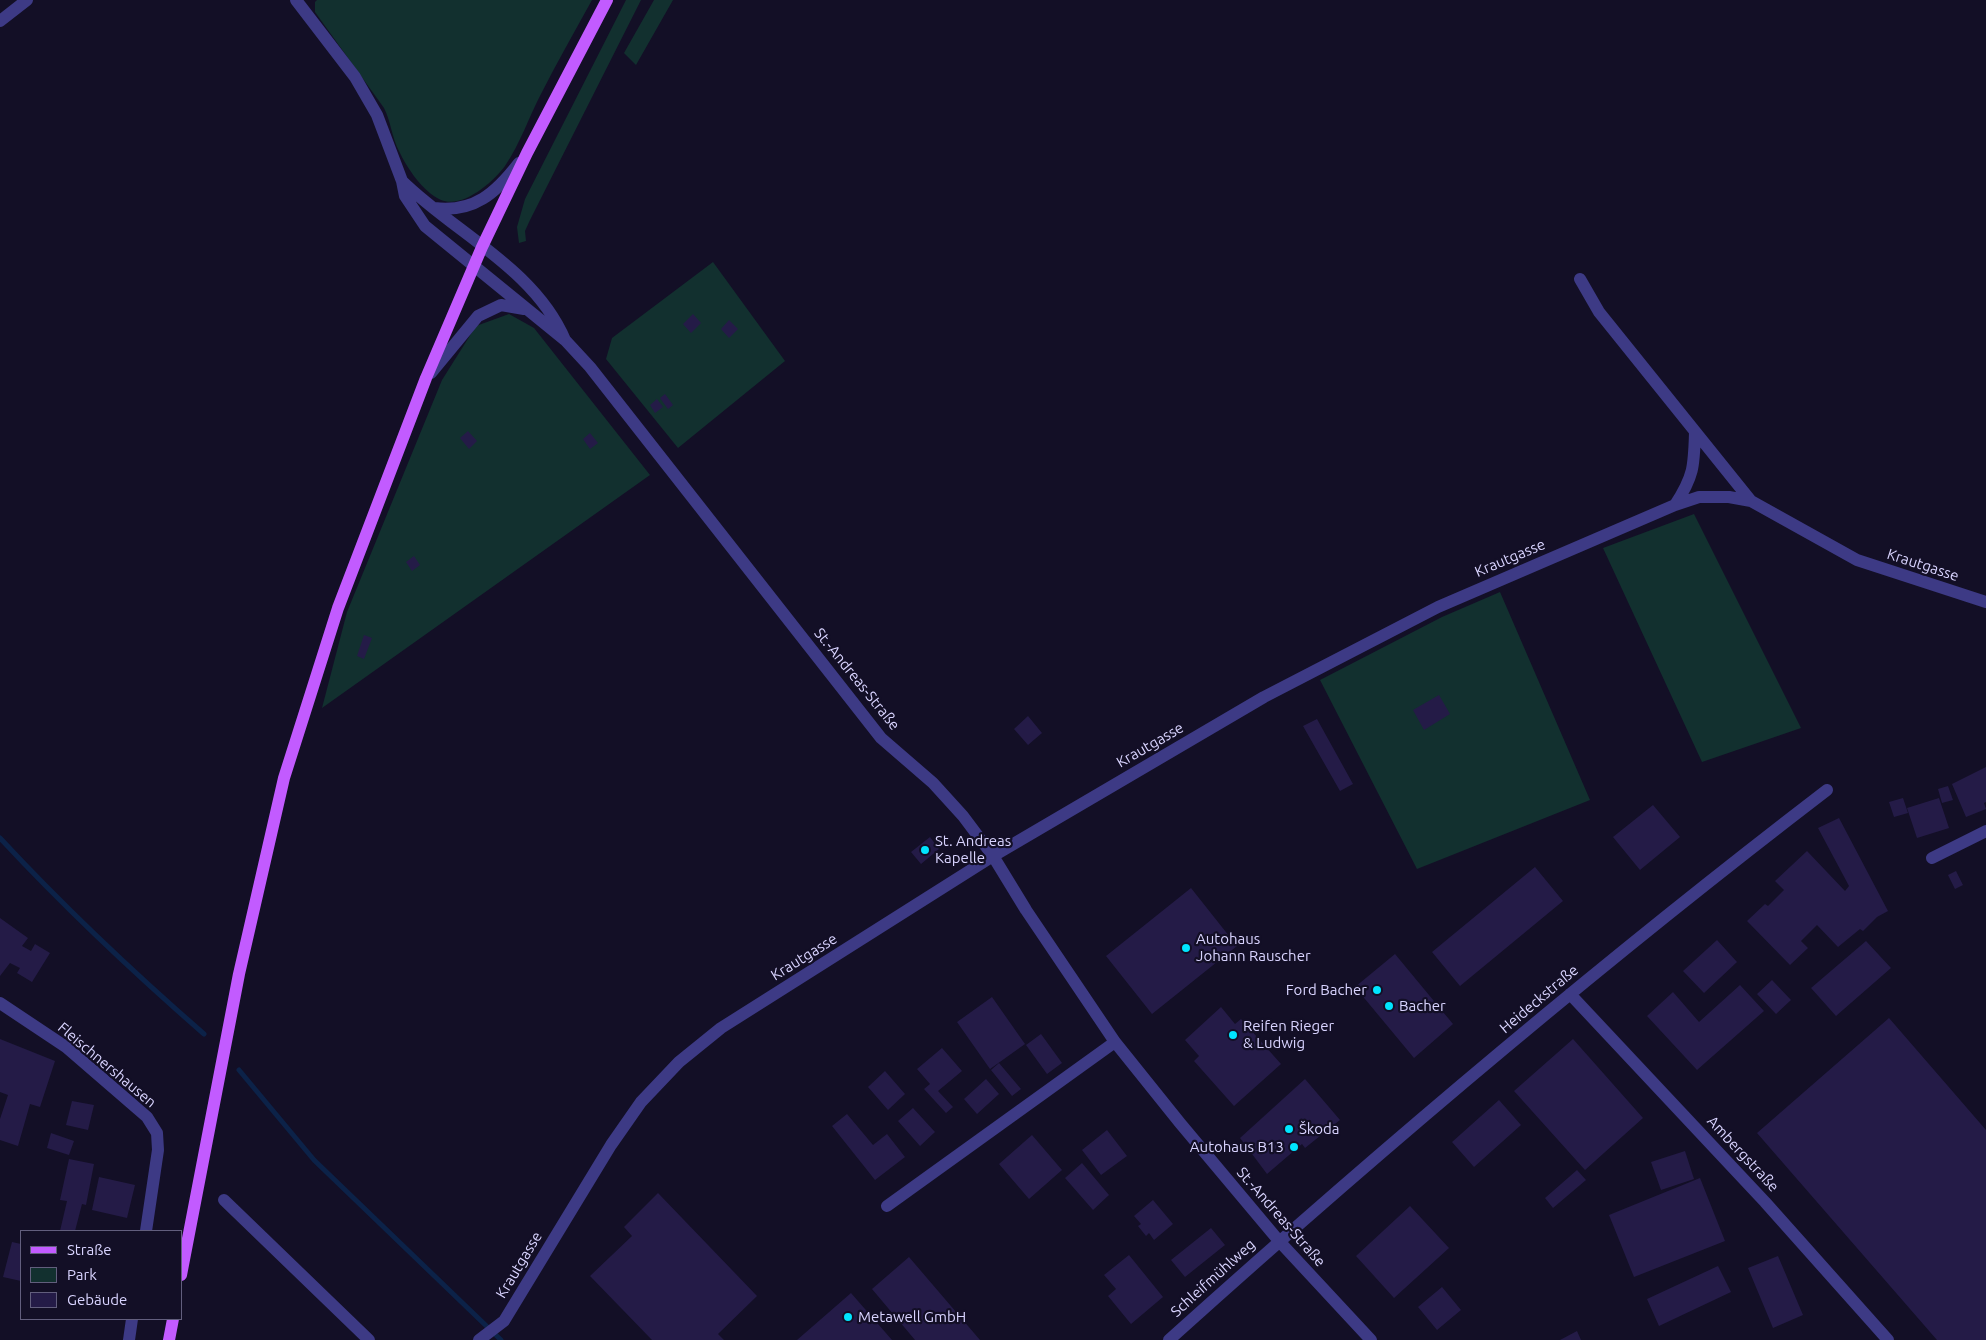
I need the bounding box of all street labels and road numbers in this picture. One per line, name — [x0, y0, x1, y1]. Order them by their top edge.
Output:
street label: Krautgasse — [1472, 535, 1548, 581]
street label: Krautgasse — [1885, 545, 1961, 585]
street label: St.-Andreas-Straße — [810, 624, 904, 734]
street label: Krautgasse — [1113, 719, 1187, 771]
street label: Krautgasse — [768, 930, 840, 984]
street label: Heideckstraße — [1496, 961, 1582, 1037]
street label: Fleischnershausen — [54, 1019, 160, 1111]
street label: Ambergstraße — [1703, 1112, 1783, 1196]
street label: St.-Andreas-Straße — [1233, 1164, 1329, 1270]
street label: Krautgasse — [492, 1228, 546, 1302]
street label: Schleifmühlweg — [1167, 1235, 1259, 1321]

